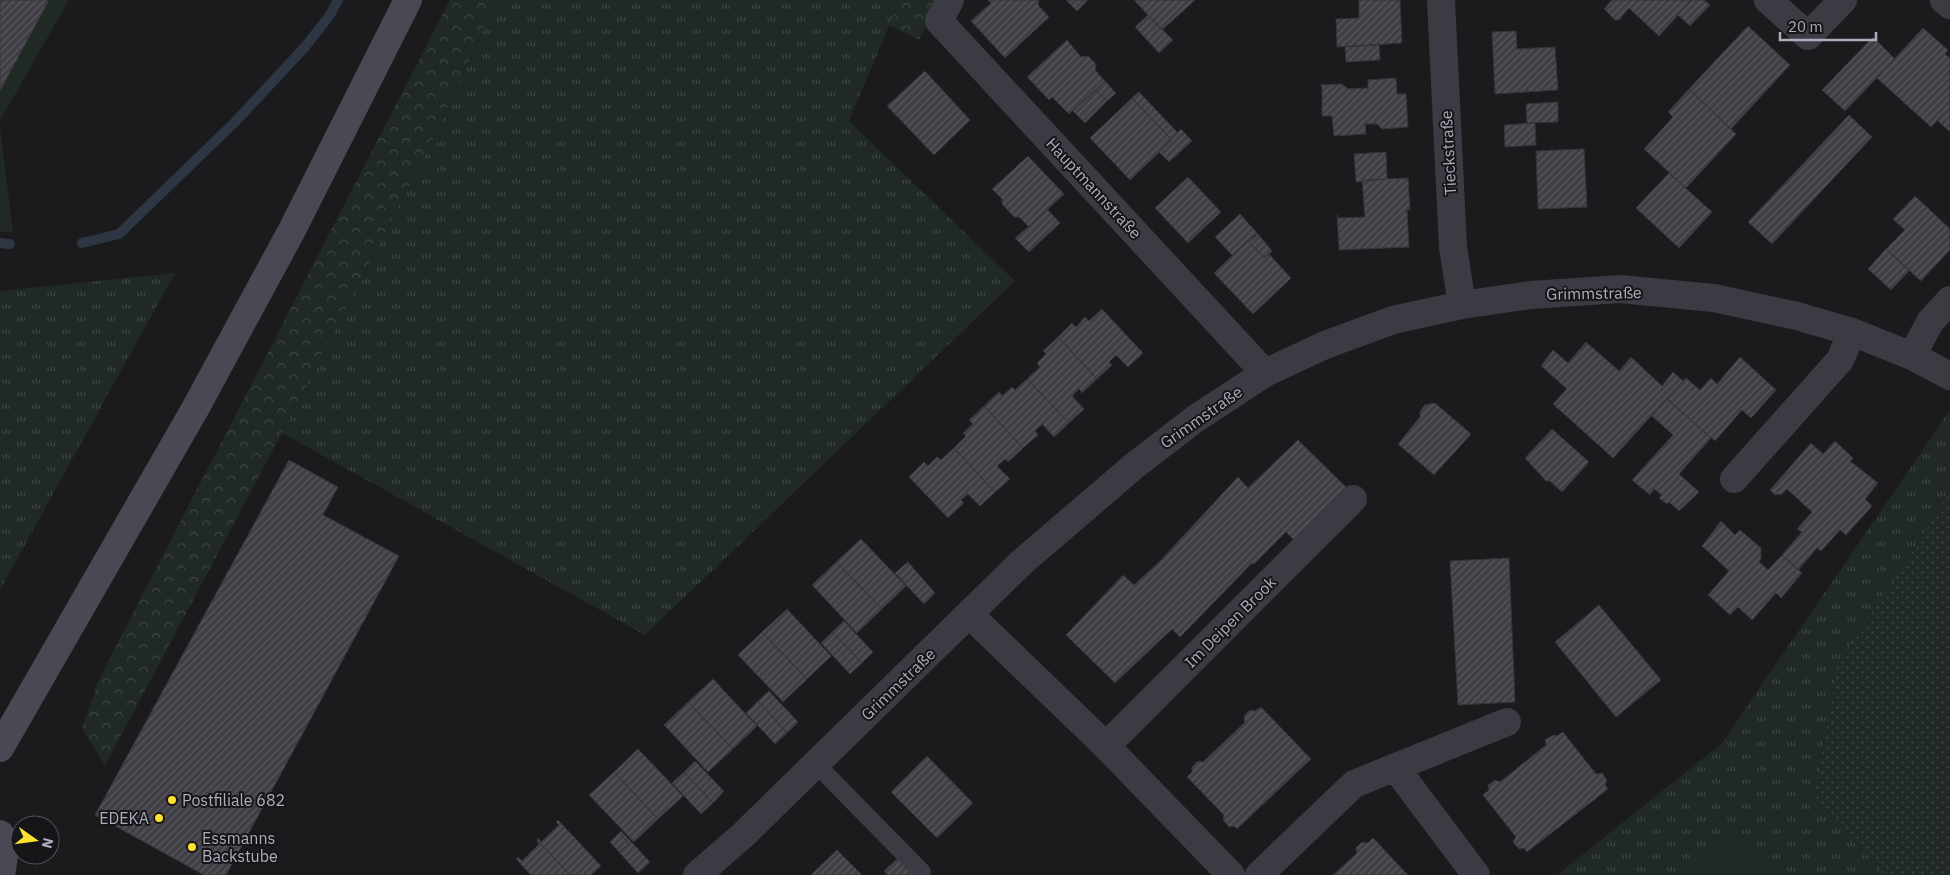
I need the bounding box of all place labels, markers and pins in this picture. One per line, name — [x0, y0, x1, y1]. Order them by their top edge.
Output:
place label: Postfiliale 682 — [182, 790, 285, 810]
marker: Postfiliale 682 — [166, 794, 178, 806]
place label: EDEKA — [99, 808, 149, 828]
marker: EDEKA — [153, 812, 165, 824]
place label: Essmanns Backstube — [202, 828, 278, 866]
marker: Essmanns Backstube — [186, 841, 198, 853]

